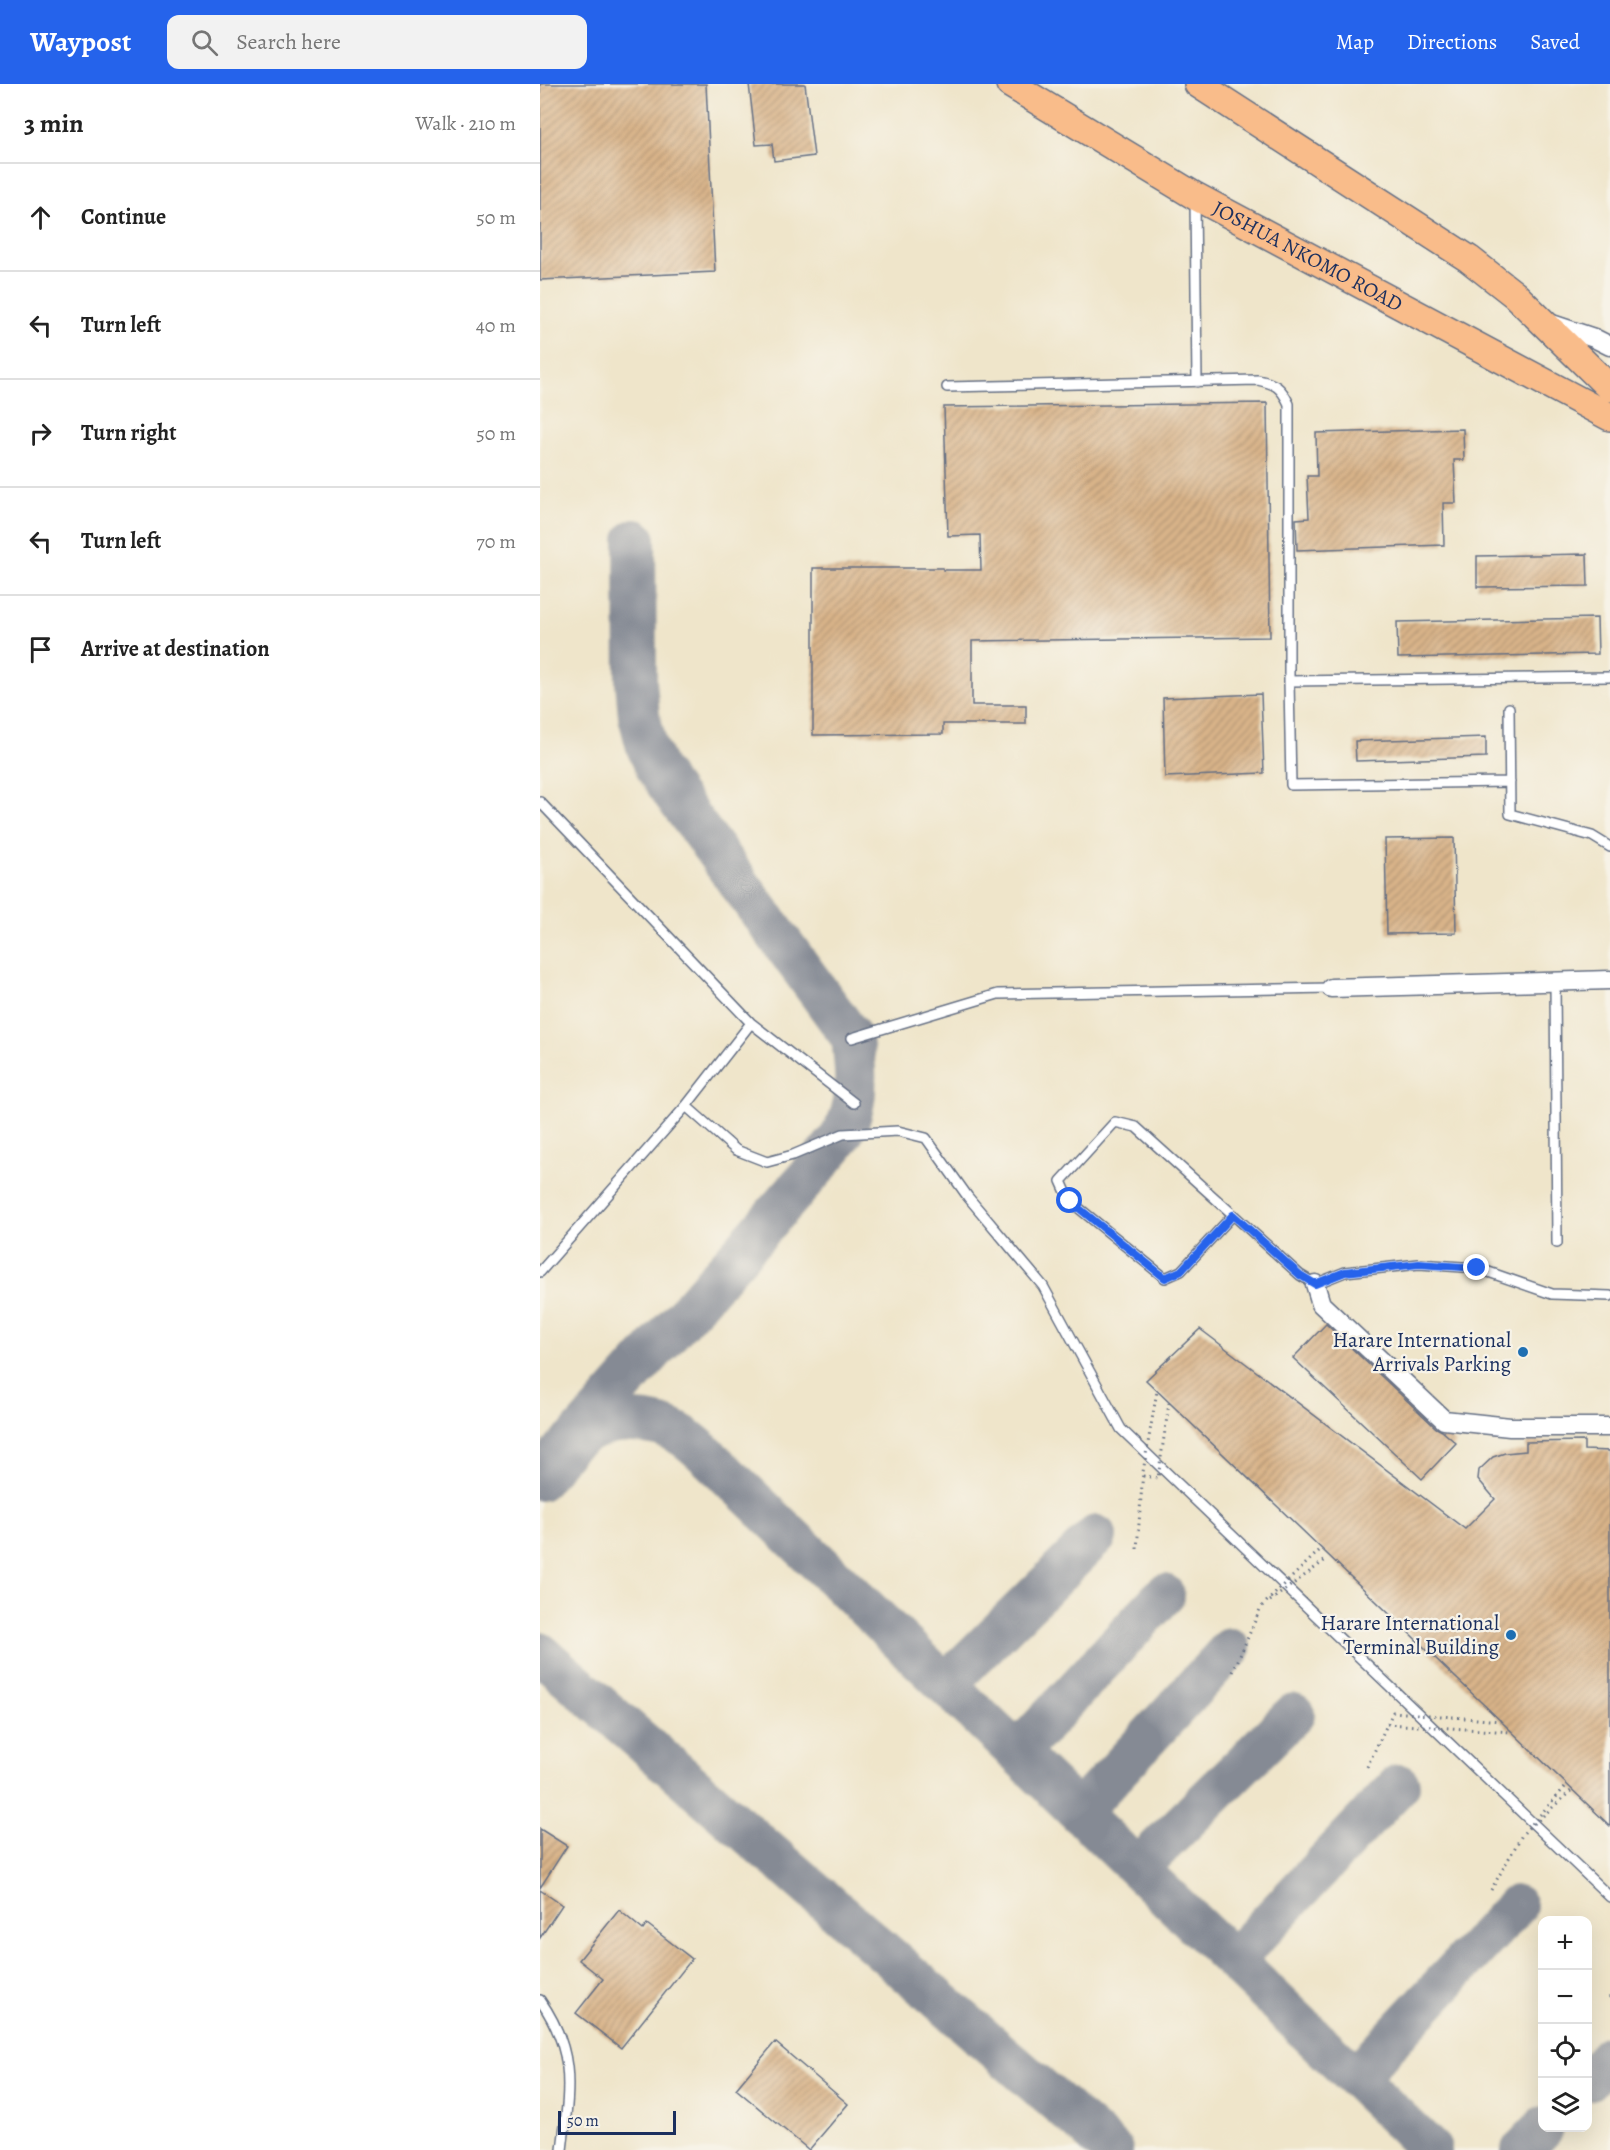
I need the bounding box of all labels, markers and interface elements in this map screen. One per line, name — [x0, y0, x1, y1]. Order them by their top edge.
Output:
search box — [167, 15, 587, 69]
text: Waypost — [30, 23, 131, 61]
icon: search — [188, 26, 221, 59]
text: Search here — [236, 27, 341, 57]
text: Map — [1336, 28, 1374, 56]
text: Directions — [1407, 28, 1497, 56]
text: Saved — [1530, 28, 1580, 56]
text: 3 min — [24, 106, 84, 141]
text: Walk · 210 m — [415, 110, 516, 137]
street label: JOSHUA NKOMO ROAD — [1208, 194, 1408, 318]
icon: ahead — [24, 201, 57, 234]
text: Continue — [81, 202, 166, 232]
text: 50 m — [476, 204, 516, 231]
icon: left — [24, 309, 57, 342]
text: Turn left — [81, 310, 161, 340]
text: 40 m — [476, 312, 516, 339]
icon: right — [24, 417, 57, 450]
text: Turn right — [81, 418, 177, 448]
text: 50 m — [476, 420, 516, 447]
icon: left — [24, 525, 57, 558]
text: Turn left — [81, 526, 161, 556]
text: 70 m — [476, 528, 516, 555]
icon: arrive — [24, 633, 57, 666]
text: Arrive at destination — [81, 634, 270, 664]
route start — [1056, 1187, 1082, 1213]
route end — [1463, 1254, 1489, 1280]
place label: Harare International Arrivals Parking — [1333, 1326, 1511, 1378]
marker: Harare International Arrivals Parking — [1516, 1345, 1530, 1359]
place label: Harare International Terminal Building — [1321, 1609, 1499, 1661]
marker: Harare International Terminal Building — [1504, 1628, 1518, 1642]
map controls — [1538, 1916, 1592, 2132]
button: + — [1538, 1916, 1592, 1970]
button: − — [1538, 1970, 1592, 2024]
button: locate — [1538, 2024, 1592, 2078]
button: layers — [1538, 2078, 1592, 2132]
scale bar — [558, 2108, 676, 2136]
text: 50 m — [567, 2110, 599, 2132]

